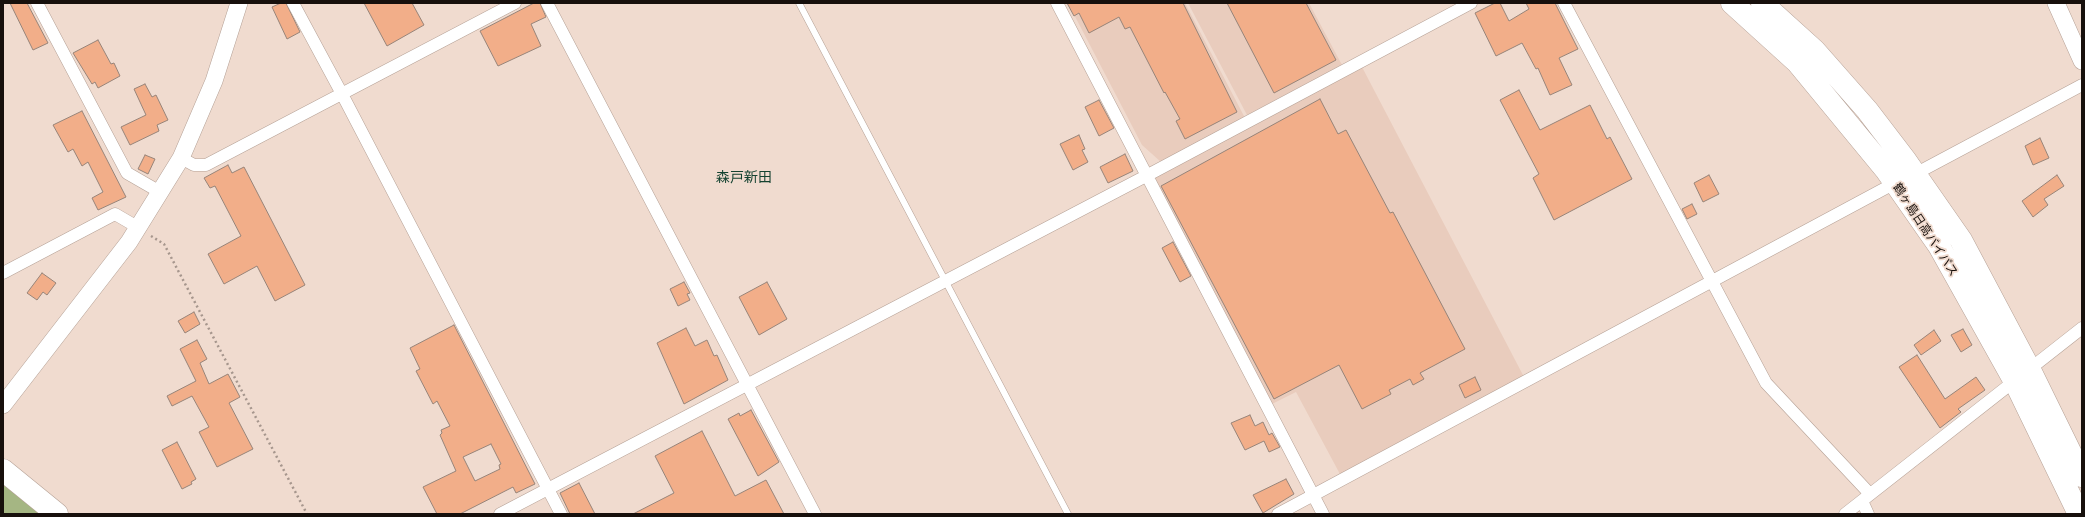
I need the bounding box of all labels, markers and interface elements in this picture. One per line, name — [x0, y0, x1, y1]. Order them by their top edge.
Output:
district label: 森戸新田 — [716, 170, 772, 186]
street label: 鶴ヶ島日高バイパス — [1890, 181, 1960, 279]

